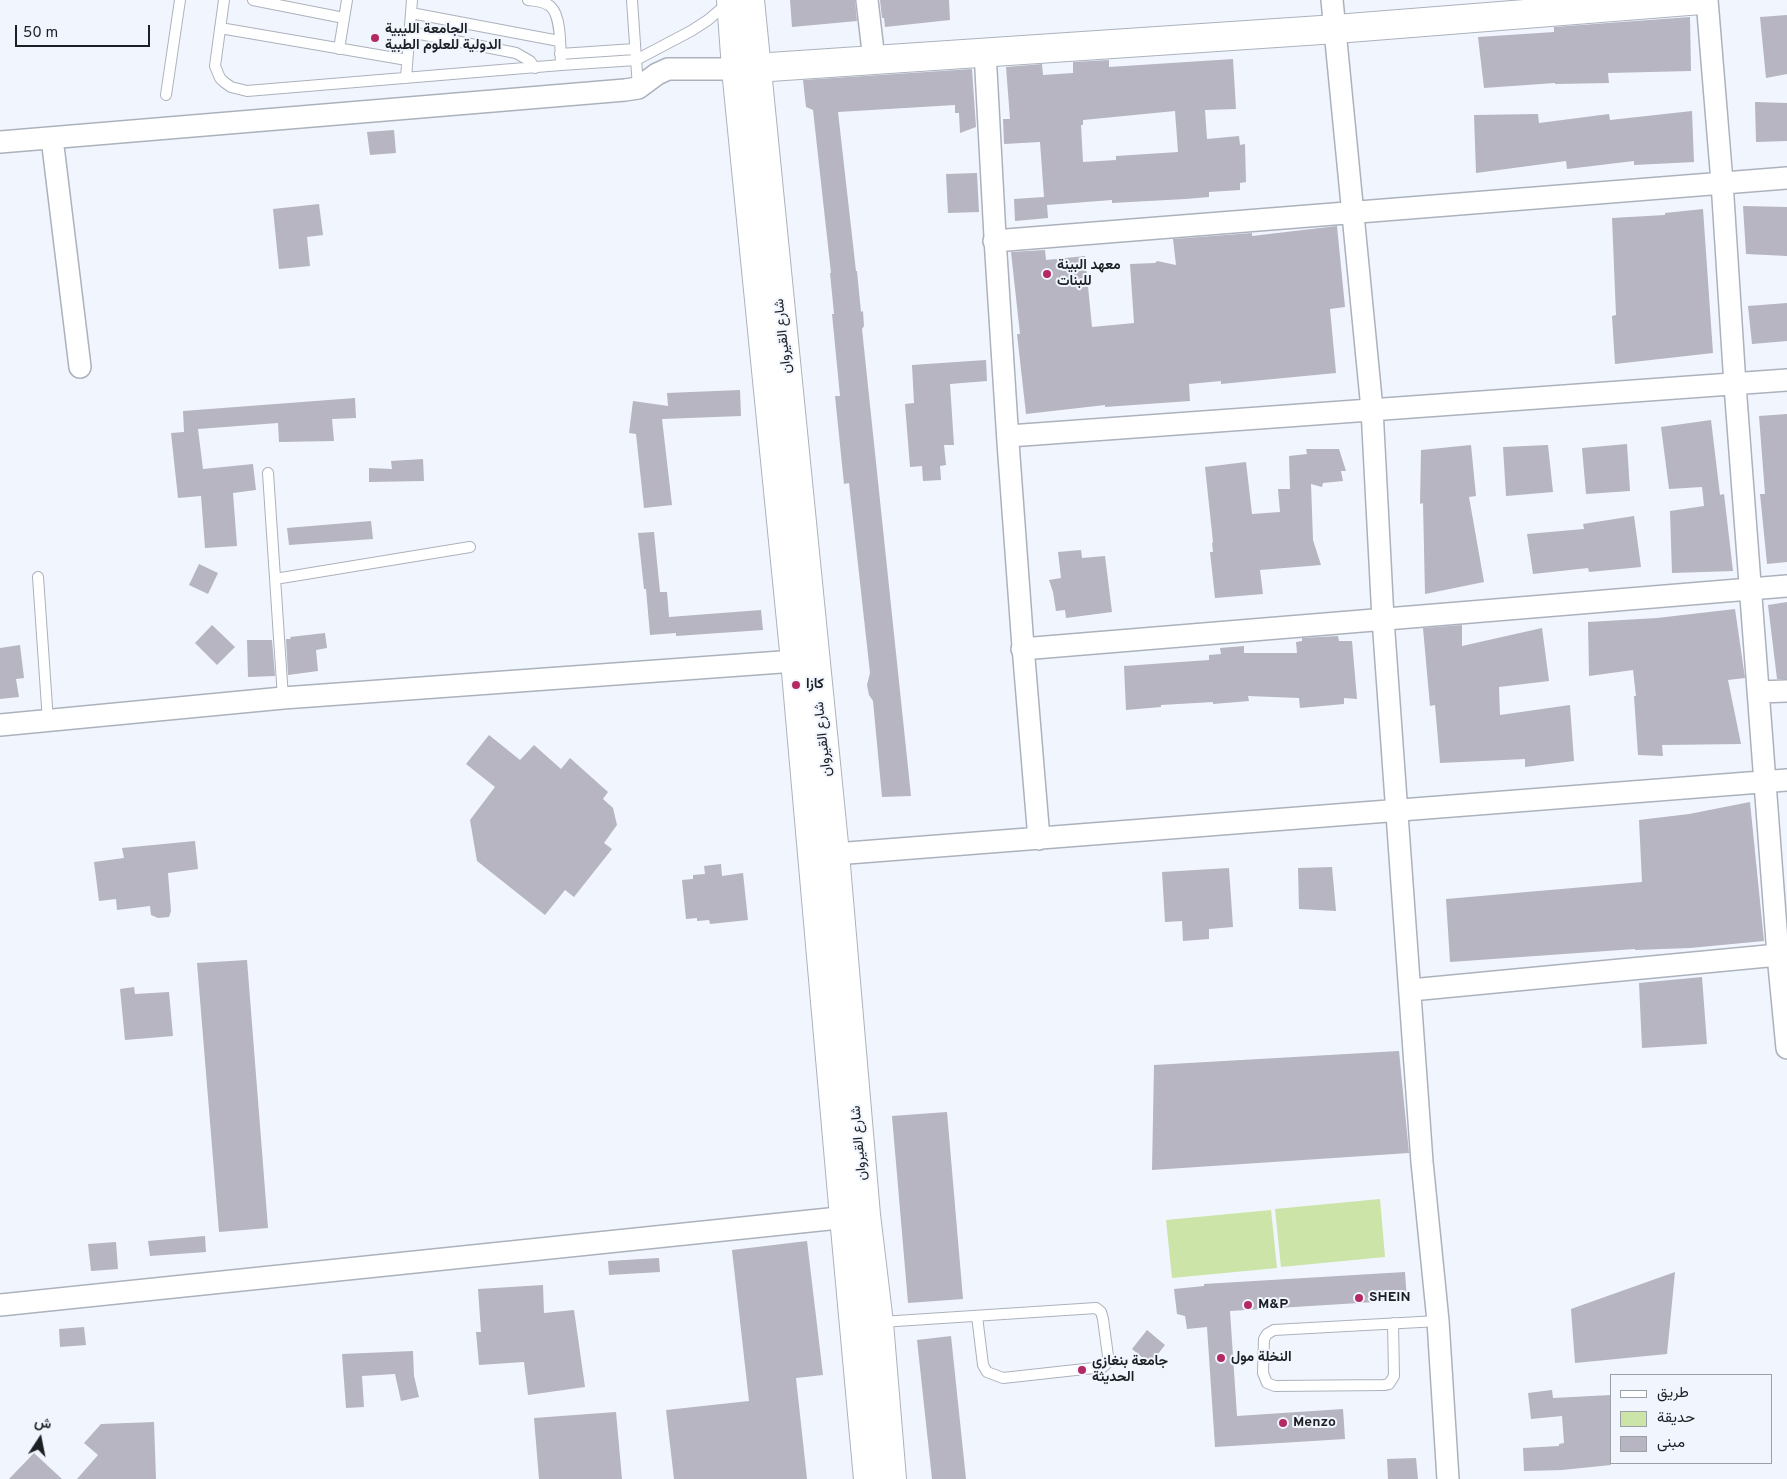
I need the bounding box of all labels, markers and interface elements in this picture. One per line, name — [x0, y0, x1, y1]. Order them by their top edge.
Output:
scale bar — [18, 15, 152, 47]
place label: الجامعة الليبية الدولية للعلوم الطبية — [385, 22, 501, 54]
text: 50 m — [23, 24, 58, 43]
marker: الجامعة الليبية الدولية للعلوم الطبية — [369, 32, 381, 44]
place label: معهد البينة للبنات — [1057, 258, 1121, 290]
marker: معهد البينة للبنات — [1041, 268, 1053, 280]
street label: شارع القيروان — [772, 298, 796, 374]
place label: كازا — [806, 677, 824, 693]
marker: كازا — [790, 679, 802, 691]
street label: شارع القيروان — [812, 701, 836, 777]
street label: شارع القيروان — [848, 1105, 872, 1181]
place label: SHEIN — [1369, 1290, 1410, 1306]
marker: SHEIN — [1353, 1292, 1365, 1304]
place label: M&P — [1258, 1297, 1288, 1313]
marker: M&P — [1242, 1299, 1254, 1311]
place label: النخلة مول — [1231, 1350, 1292, 1366]
marker: النخلة مول — [1215, 1352, 1227, 1364]
place label: جامعة بنغازي الحديثة — [1092, 1354, 1168, 1386]
marker: جامعة بنغازي الحديثة — [1076, 1364, 1088, 1376]
legend — [1610, 1374, 1772, 1464]
text: طريق — [1657, 1384, 1689, 1403]
text: حديقة — [1657, 1409, 1695, 1428]
north arrow — [15, 1414, 65, 1464]
text: ش — [33, 1414, 53, 1434]
place label: Menzo — [1293, 1415, 1336, 1431]
marker: Menzo — [1277, 1417, 1289, 1429]
text: مبنى — [1657, 1434, 1685, 1453]

